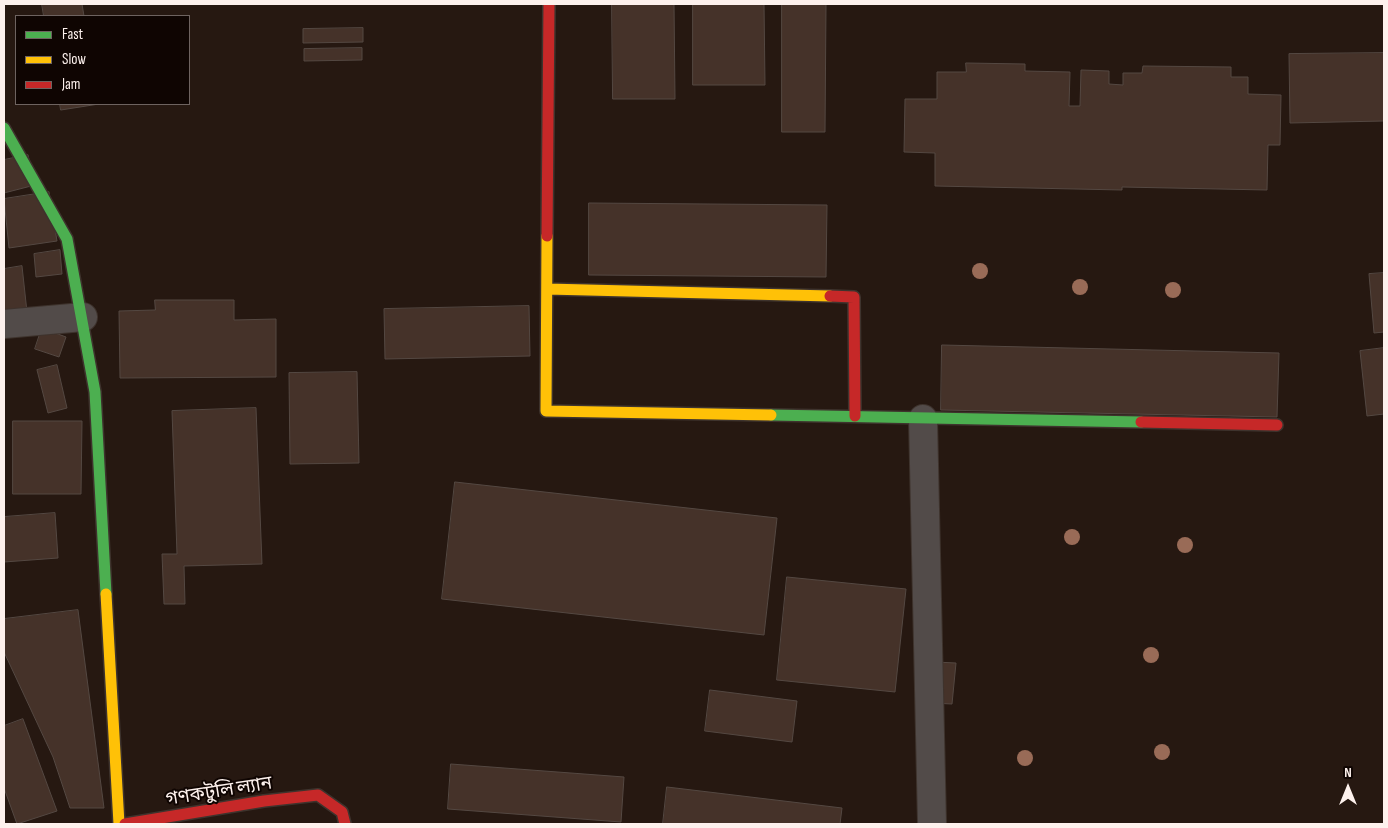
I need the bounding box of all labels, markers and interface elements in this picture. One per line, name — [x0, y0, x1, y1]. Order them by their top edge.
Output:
legend — [15, 15, 190, 105]
text: Fast — [62, 25, 83, 44]
text: Slow — [62, 50, 86, 69]
text: Jam — [62, 75, 80, 94]
north arrow — [1323, 763, 1373, 813]
text: N — [1344, 764, 1352, 781]
street label: গণকটুলি ল্যান — [164, 772, 274, 812]

